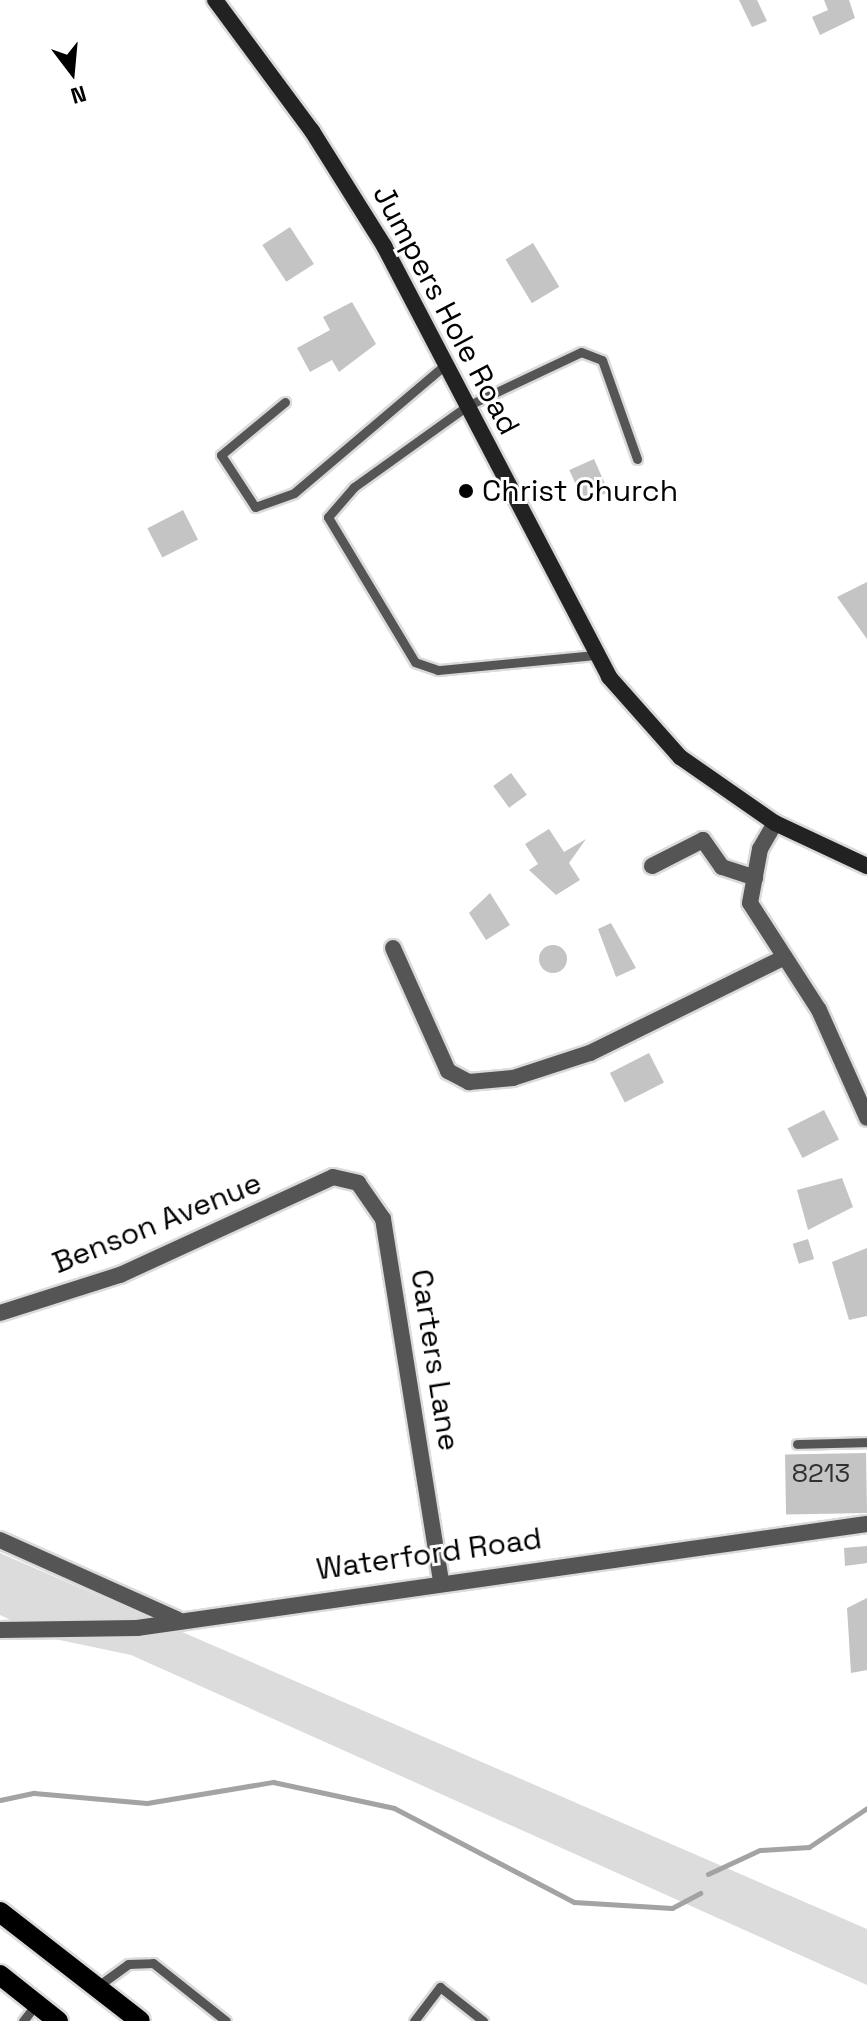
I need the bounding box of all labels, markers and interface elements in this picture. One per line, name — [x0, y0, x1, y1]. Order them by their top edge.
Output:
north arrow — [32, 32, 112, 112]
text: N — [68, 80, 90, 111]
street label: Jumpers Hole Road — [365, 179, 527, 441]
place label: Christ Church — [482, 473, 678, 509]
marker: Christ Church — [457, 482, 475, 500]
street label: Benson Avenue — [47, 1165, 267, 1281]
street label: Carters Lane — [403, 1267, 467, 1453]
house number: 8213 — [792, 1458, 850, 1490]
street label: Waterford Road — [314, 1520, 544, 1588]

